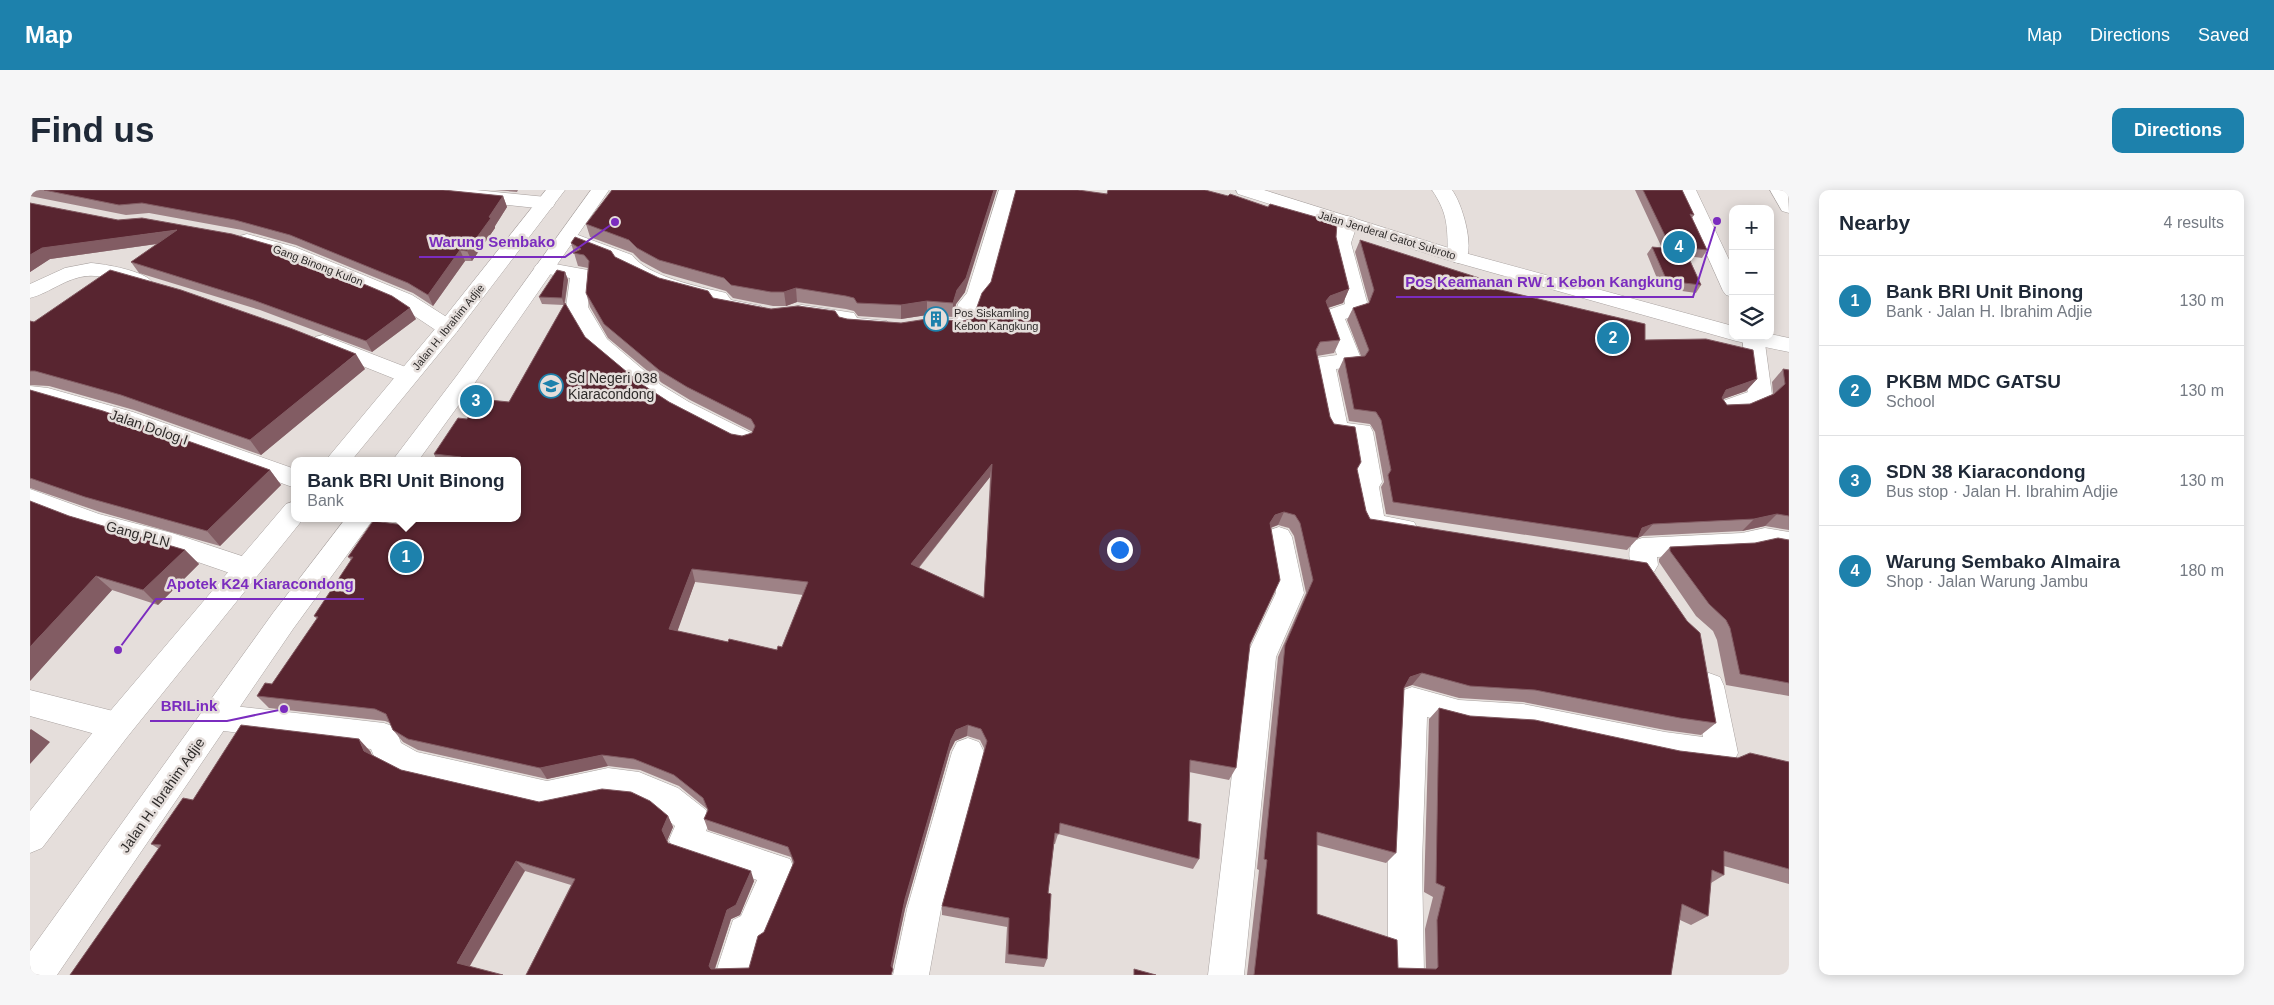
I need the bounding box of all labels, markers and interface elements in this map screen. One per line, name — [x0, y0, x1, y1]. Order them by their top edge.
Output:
text: Map — [25, 21, 73, 48]
text: Map — [2027, 25, 2062, 45]
text: Directions — [2090, 25, 2170, 45]
text: Saved — [2198, 25, 2249, 45]
button: Directions — [2112, 108, 2244, 153]
text: Find us — [30, 110, 154, 149]
map controls — [1729, 205, 1774, 340]
button: + — [1729, 205, 1774, 250]
street label: Jalan Jenderal Gatot Subroto — [1317, 208, 1457, 262]
text: Nearby — [1839, 211, 1910, 234]
text: 4 results — [2164, 214, 2224, 231]
callout: Warung Sembako — [419, 227, 565, 257]
pin: 4 — [1663, 228, 1695, 266]
text: Warung Sembako — [429, 233, 555, 250]
street label: Gang Binong Kulon — [271, 242, 365, 288]
button: − — [1729, 250, 1774, 295]
callout: Pos Keamanan RW 1 Kebon Kangkung — [1396, 267, 1693, 297]
text: Pos Keamanan RW 1 Kebon Kangkung — [1405, 273, 1683, 290]
text: Bank BRI Unit Binong — [1886, 281, 2083, 302]
street label: Jalan H. Ibrahim Adjie — [410, 282, 486, 372]
text: 1 — [1851, 292, 1859, 309]
text: 130 m — [2180, 292, 2224, 309]
button: layers — [1729, 295, 1774, 340]
text: Bank · Jalan H. Ibrahim Adjie — [1886, 303, 2092, 320]
building icon: Pos Siskamling Kebon Kangkung — [923, 306, 949, 332]
place label: Pos Siskamling Kebon Kangkung — [954, 307, 1038, 332]
pin: 2 — [1597, 319, 1629, 357]
place label: Sd Negeri 038 Kiaracondong — [568, 370, 658, 402]
text: PKBM MDC GATSU — [1886, 371, 2061, 392]
school or university icon: Sd Negeri 038 Kiaracondong — [538, 373, 564, 399]
pin: 3 — [460, 382, 492, 420]
text: 2 — [1851, 382, 1859, 399]
text: 130 m — [2180, 382, 2224, 399]
text: School — [1886, 393, 1935, 410]
street label: Jalan Dolog I — [108, 406, 190, 448]
popup — [291, 457, 521, 522]
text: SDN 38 Kiaracondong — [1886, 461, 2086, 482]
text: Bank BRI Unit Binong — [307, 470, 505, 491]
text: 3 — [1851, 472, 1859, 489]
text: 130 m — [2180, 472, 2224, 489]
text: Bus stop · Jalan H. Ibrahim Adjie — [1886, 483, 2118, 500]
text: Bank — [307, 492, 344, 509]
street label: Gang PLN — [104, 518, 172, 550]
your location — [1107, 537, 1133, 563]
pin: 1 — [390, 538, 422, 576]
text: Warung Sembako Almaira — [1886, 551, 2120, 572]
text: 4 — [1851, 562, 1859, 579]
text: 180 m — [2180, 562, 2224, 579]
callout: Apotek K24 Kiaracondong — [156, 569, 364, 599]
text: Shop · Jalan Warung Jambu — [1886, 573, 2088, 590]
text: Apotek K24 Kiaracondong — [166, 575, 354, 592]
callout: BRILink — [150, 691, 227, 721]
text: BRILink — [161, 697, 218, 714]
street label: Jalan H. Ibrahim Adjie — [116, 734, 208, 855]

